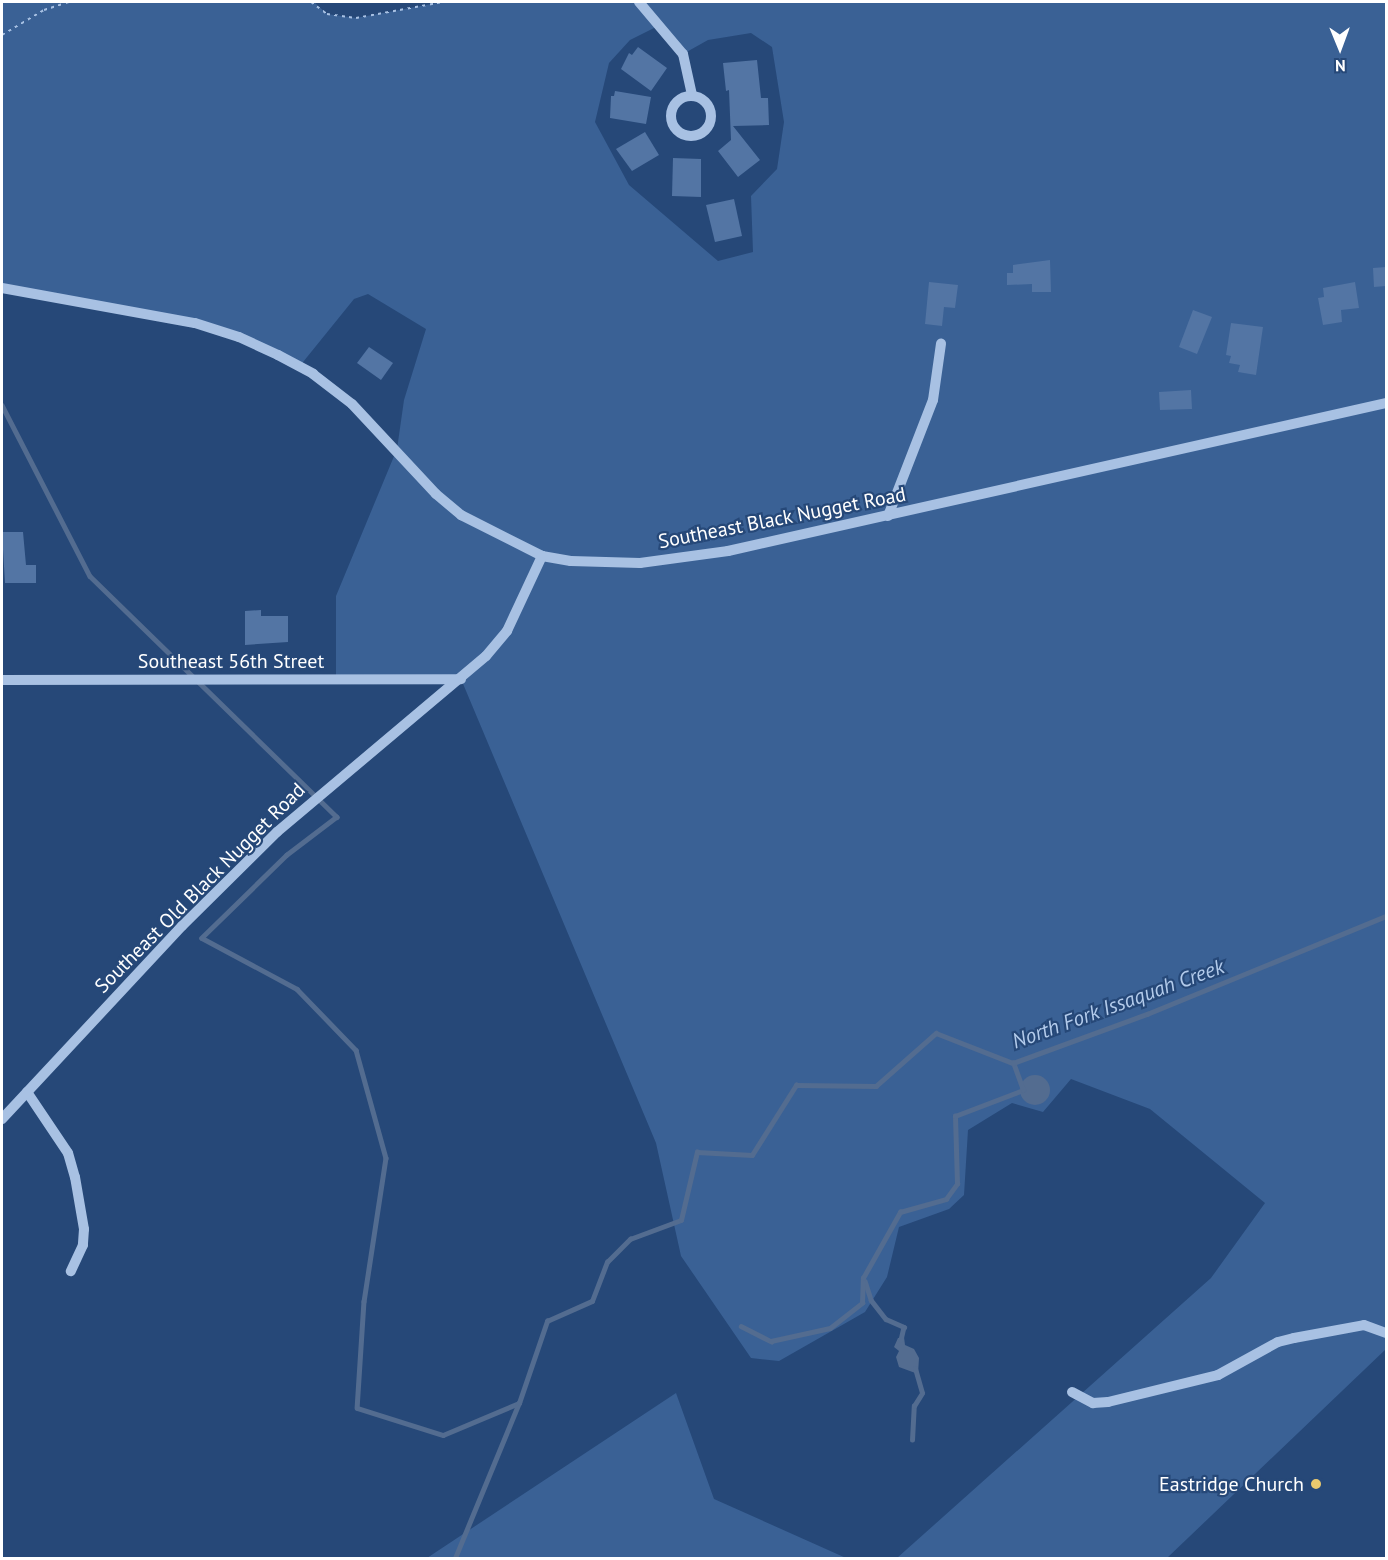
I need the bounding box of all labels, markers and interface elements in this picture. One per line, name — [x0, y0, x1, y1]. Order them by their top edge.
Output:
north arrow — [1310, 18, 1370, 78]
text: N — [1335, 56, 1346, 76]
street label: Southeast Black Nugget Road — [656, 482, 908, 554]
street label: Southeast 56th Street — [138, 649, 324, 673]
street label: Southeast Old Black Nugget Road — [90, 778, 310, 998]
water label: North Fork Issaquah Creek — [1008, 954, 1228, 1054]
place label: Eastridge Church — [1159, 1472, 1304, 1496]
marker: Eastridge Church — [1309, 1477, 1323, 1491]

